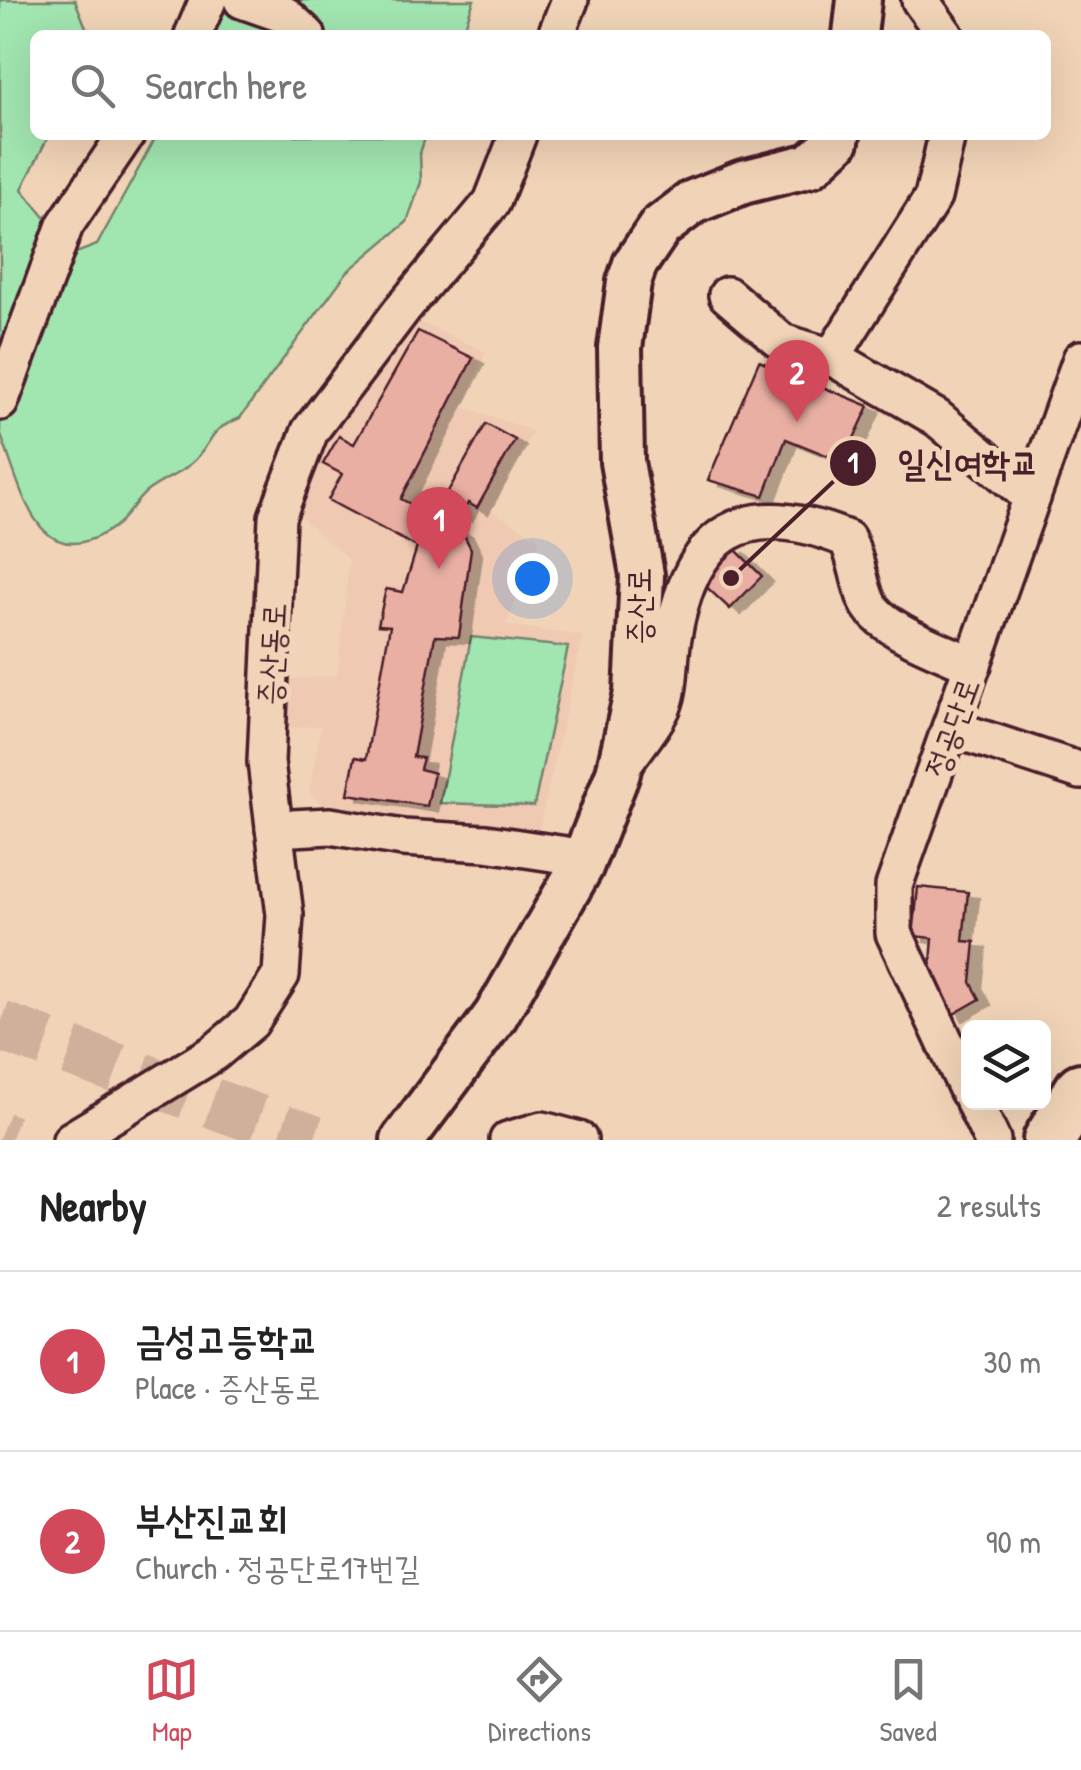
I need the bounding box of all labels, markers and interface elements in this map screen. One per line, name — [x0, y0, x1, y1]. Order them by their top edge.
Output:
search box — [30, 30, 1051, 140]
icon: search — [65, 58, 120, 113]
text: Search here — [145, 59, 307, 111]
pin: 2 — [764, 340, 830, 422]
callout: 일신여학교 — [828, 430, 1059, 495]
text: 일신여학교 — [898, 439, 1038, 486]
text: 1 — [848, 442, 859, 482]
pin: 1 — [406, 486, 472, 569]
your location — [507, 553, 558, 604]
street label: 증산로 — [617, 567, 660, 645]
street label: 증산동로 — [247, 601, 295, 707]
street label: 정공단로 — [913, 671, 989, 783]
map controls — [961, 1020, 1051, 1110]
button: layers — [961, 1020, 1051, 1110]
text: Nearby — [40, 1177, 147, 1234]
text: 2 results — [937, 1184, 1041, 1227]
text: 금성고등학교 — [135, 1313, 318, 1365]
text: 1 — [67, 1340, 78, 1383]
text: 30 m — [983, 1340, 1041, 1383]
text: Place · 증산동로 — [135, 1366, 321, 1409]
text: 부산진교회 — [135, 1493, 288, 1545]
text: 2 — [65, 1520, 80, 1563]
text: 90 m — [986, 1520, 1041, 1563]
text: Church · 정공단로17번길 — [135, 1546, 420, 1589]
tab: Map — [144, 1652, 199, 1750]
tab: Directions — [488, 1652, 591, 1750]
tab: Saved — [880, 1652, 937, 1750]

